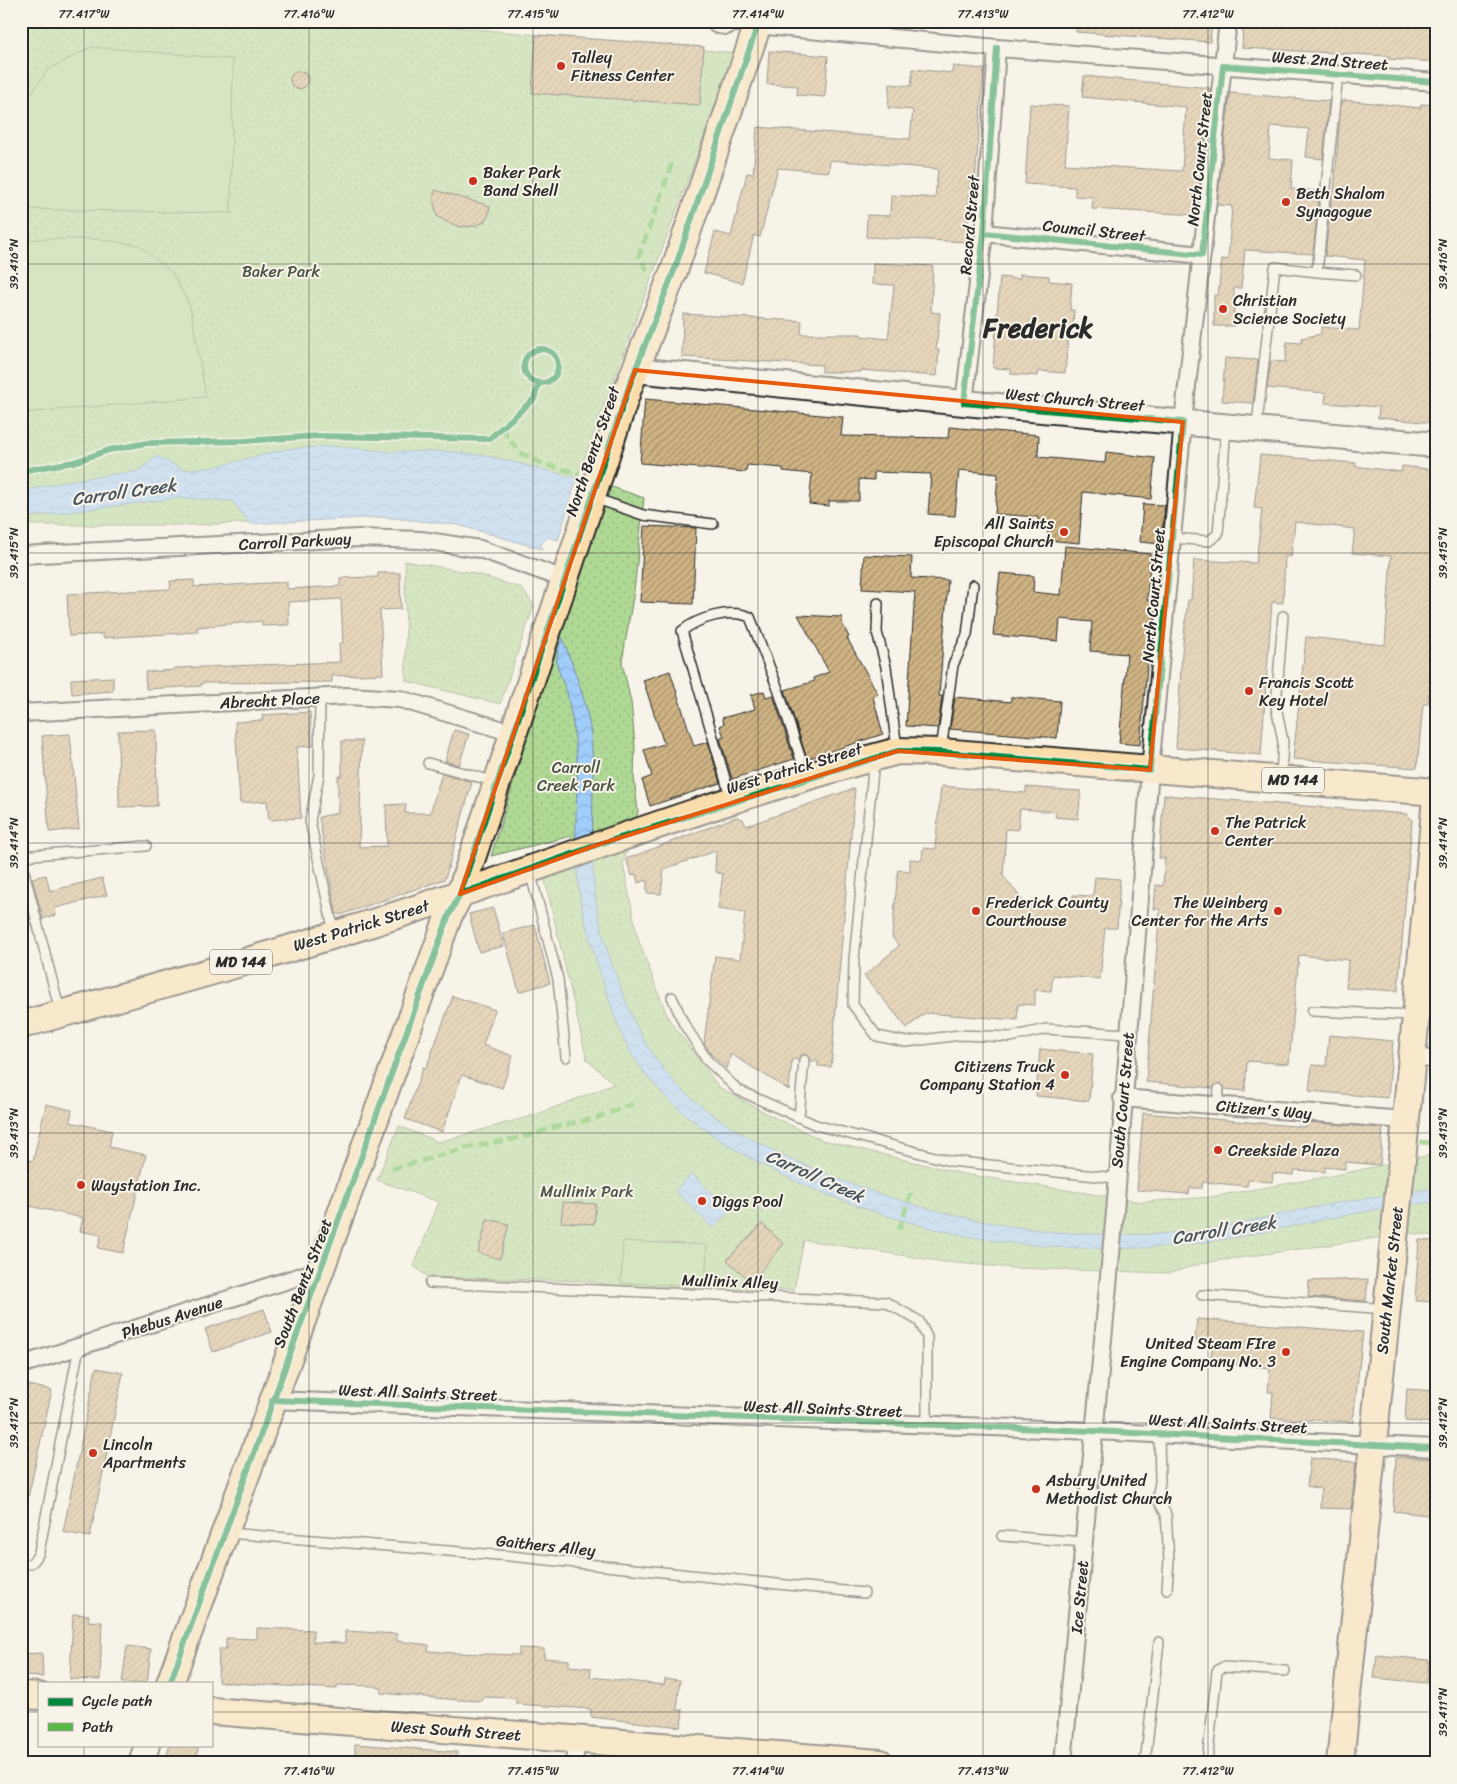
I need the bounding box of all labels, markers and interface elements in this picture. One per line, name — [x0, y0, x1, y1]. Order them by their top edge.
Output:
text: 77.417°W — [58, 3, 110, 25]
text: 77.416°W — [283, 3, 335, 25]
text: 77.415°W — [507, 3, 560, 25]
text: 77.414°W — [732, 3, 785, 25]
text: 77.413°W — [958, 3, 1009, 25]
text: 77.412°W — [1182, 3, 1234, 25]
street label: West 2nd Street — [1271, 42, 1389, 79]
place label: Talley Fitness Center — [571, 43, 675, 90]
marker: Talley Fitness Center — [555, 60, 567, 72]
street label: North Court Street — [1178, 91, 1221, 228]
place label: Baker Park Band Shell — [483, 158, 562, 205]
street label: Record Street — [951, 174, 988, 276]
marker: Baker Park Band Shell — [467, 175, 479, 187]
place label: Beth Shalom Synagogue — [1296, 179, 1385, 226]
marker: Beth Shalom Synagogue — [1280, 196, 1292, 208]
street label: Council Street — [1041, 211, 1147, 250]
text: 39.416°N — [3, 238, 25, 289]
text: 39.416°N — [1432, 238, 1454, 289]
park label: Baker Park — [242, 257, 321, 286]
place label: Christian Science Society — [1233, 286, 1346, 333]
marker: Christian Science Society — [1217, 303, 1229, 315]
district label: Frederick — [982, 305, 1093, 351]
street label: West Church Street — [1004, 379, 1146, 420]
street label: North Bentz Street — [557, 382, 629, 520]
water label: Carroll Creek — [70, 469, 180, 515]
place label: All Saints Episcopal Church — [934, 509, 1055, 556]
street label: Carroll Parkway — [238, 524, 353, 559]
marker: All Saints Episcopal Church — [1058, 526, 1070, 538]
text: 39.415°N — [3, 527, 25, 579]
street label: North Court Street — [1133, 527, 1174, 663]
text: 39.415°N — [1432, 527, 1454, 579]
place label: Francis Scott Key Hotel — [1259, 668, 1354, 715]
street label: Abrecht Place — [218, 683, 321, 718]
marker: Francis Scott Key Hotel — [1243, 685, 1255, 697]
street label: West Patrick Street — [722, 734, 866, 803]
park label: Carroll Creek Park — [537, 753, 616, 800]
road number: MD 144 — [1262, 768, 1324, 792]
place label: The Patrick Center — [1225, 808, 1307, 855]
text: 39.414°N — [3, 817, 25, 869]
text: 39.414°N — [1432, 817, 1454, 869]
marker: The Patrick Center — [1209, 825, 1221, 837]
place label: Frederick County Courthouse — [986, 888, 1109, 935]
place label: The Weinberg Center for the Arts — [1131, 888, 1269, 935]
street label: West Patrick Street — [289, 891, 433, 960]
marker: Frederick County Courthouse — [970, 905, 982, 917]
marker: The Weinberg Center for the Arts — [1272, 905, 1284, 917]
road number: MD 144 — [210, 950, 272, 974]
street label: South Court Street — [1102, 1031, 1143, 1169]
place label: Citizens Truck Company Station 4 — [920, 1052, 1055, 1099]
marker: Citizens Truck Company Station 4 — [1059, 1069, 1071, 1081]
street label: Citizen's Way — [1215, 1091, 1314, 1128]
text: 39.413°N — [3, 1107, 25, 1158]
text: 39.413°N — [1432, 1107, 1454, 1158]
place label: Creekside Plaza — [1228, 1136, 1339, 1165]
water label: Carroll Creek — [760, 1140, 871, 1213]
marker: Creekside Plaza — [1212, 1144, 1224, 1156]
place label: Waystation Inc. — [91, 1171, 202, 1200]
park label: Mullinix Park — [540, 1177, 634, 1206]
marker: Waystation Inc. — [75, 1179, 87, 1191]
place label: Diggs Pool — [712, 1187, 783, 1216]
marker: Diggs Pool — [696, 1195, 708, 1207]
street label: South Market Street — [1367, 1205, 1412, 1355]
water label: Carroll Creek — [1170, 1206, 1280, 1254]
street label: South Bentz Street — [264, 1214, 340, 1352]
street label: Mullinix Alley — [681, 1265, 780, 1298]
street label: Phebus Avenue — [118, 1287, 227, 1348]
place label: United Steam FIre Engine Company No. 3 — [1120, 1329, 1276, 1376]
marker: United Steam FIre Engine Company No. 3 — [1280, 1346, 1292, 1358]
street label: West All Saints Street — [338, 1375, 498, 1410]
street label: West All Saints Street — [743, 1391, 903, 1426]
text: 39.412°N — [3, 1397, 25, 1448]
text: 39.412°N — [1432, 1397, 1454, 1448]
street label: West All Saints Street — [1148, 1405, 1308, 1442]
place label: Lincoln Apartments — [102, 1430, 187, 1477]
marker: Lincoln Apartments — [87, 1447, 99, 1459]
place label: Asbury United Methodist Church — [1045, 1466, 1172, 1513]
marker: Asbury United Methodist Church — [1030, 1483, 1042, 1495]
street label: Gaithers Alley — [495, 1526, 598, 1565]
street label: Ice Street — [1062, 1559, 1097, 1636]
legend — [38, 1682, 212, 1746]
text: 39.411°N — [1432, 1687, 1454, 1736]
text: Cycle path — [82, 1688, 153, 1714]
street label: West South Street — [390, 1711, 522, 1750]
text: Path — [82, 1714, 113, 1740]
text: 77.416°W — [283, 1760, 335, 1782]
text: 77.415°W — [507, 1760, 560, 1782]
text: 77.414°W — [732, 1760, 785, 1782]
text: 77.413°W — [958, 1760, 1009, 1782]
text: 77.412°W — [1182, 1760, 1234, 1782]

